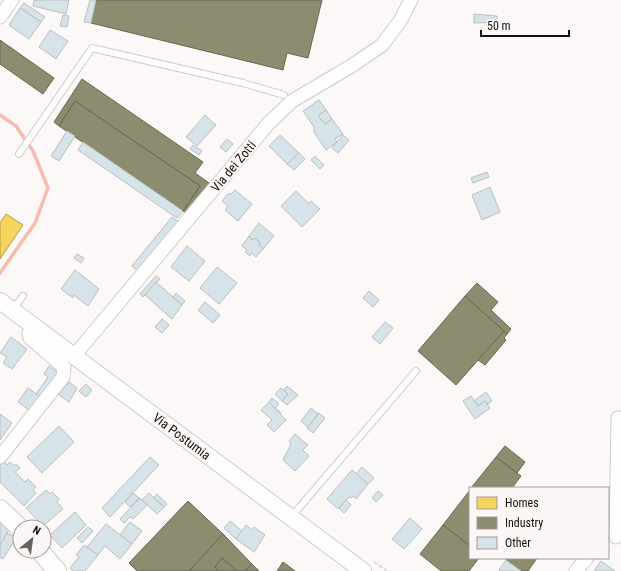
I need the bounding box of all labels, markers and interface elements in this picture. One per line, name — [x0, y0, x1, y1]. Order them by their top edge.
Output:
scale bar — [481, 12, 569, 38]
text: 50 m — [487, 19, 511, 33]
street label: Via dei Zotti — [208, 138, 259, 195]
street label: Via Postumia — [150, 410, 213, 463]
legend — [469, 487, 609, 559]
text: Homes — [505, 496, 539, 510]
text: Industry — [505, 516, 543, 530]
north arrow — [12, 519, 52, 559]
text: N — [31, 523, 43, 538]
text: Other — [505, 536, 531, 550]

